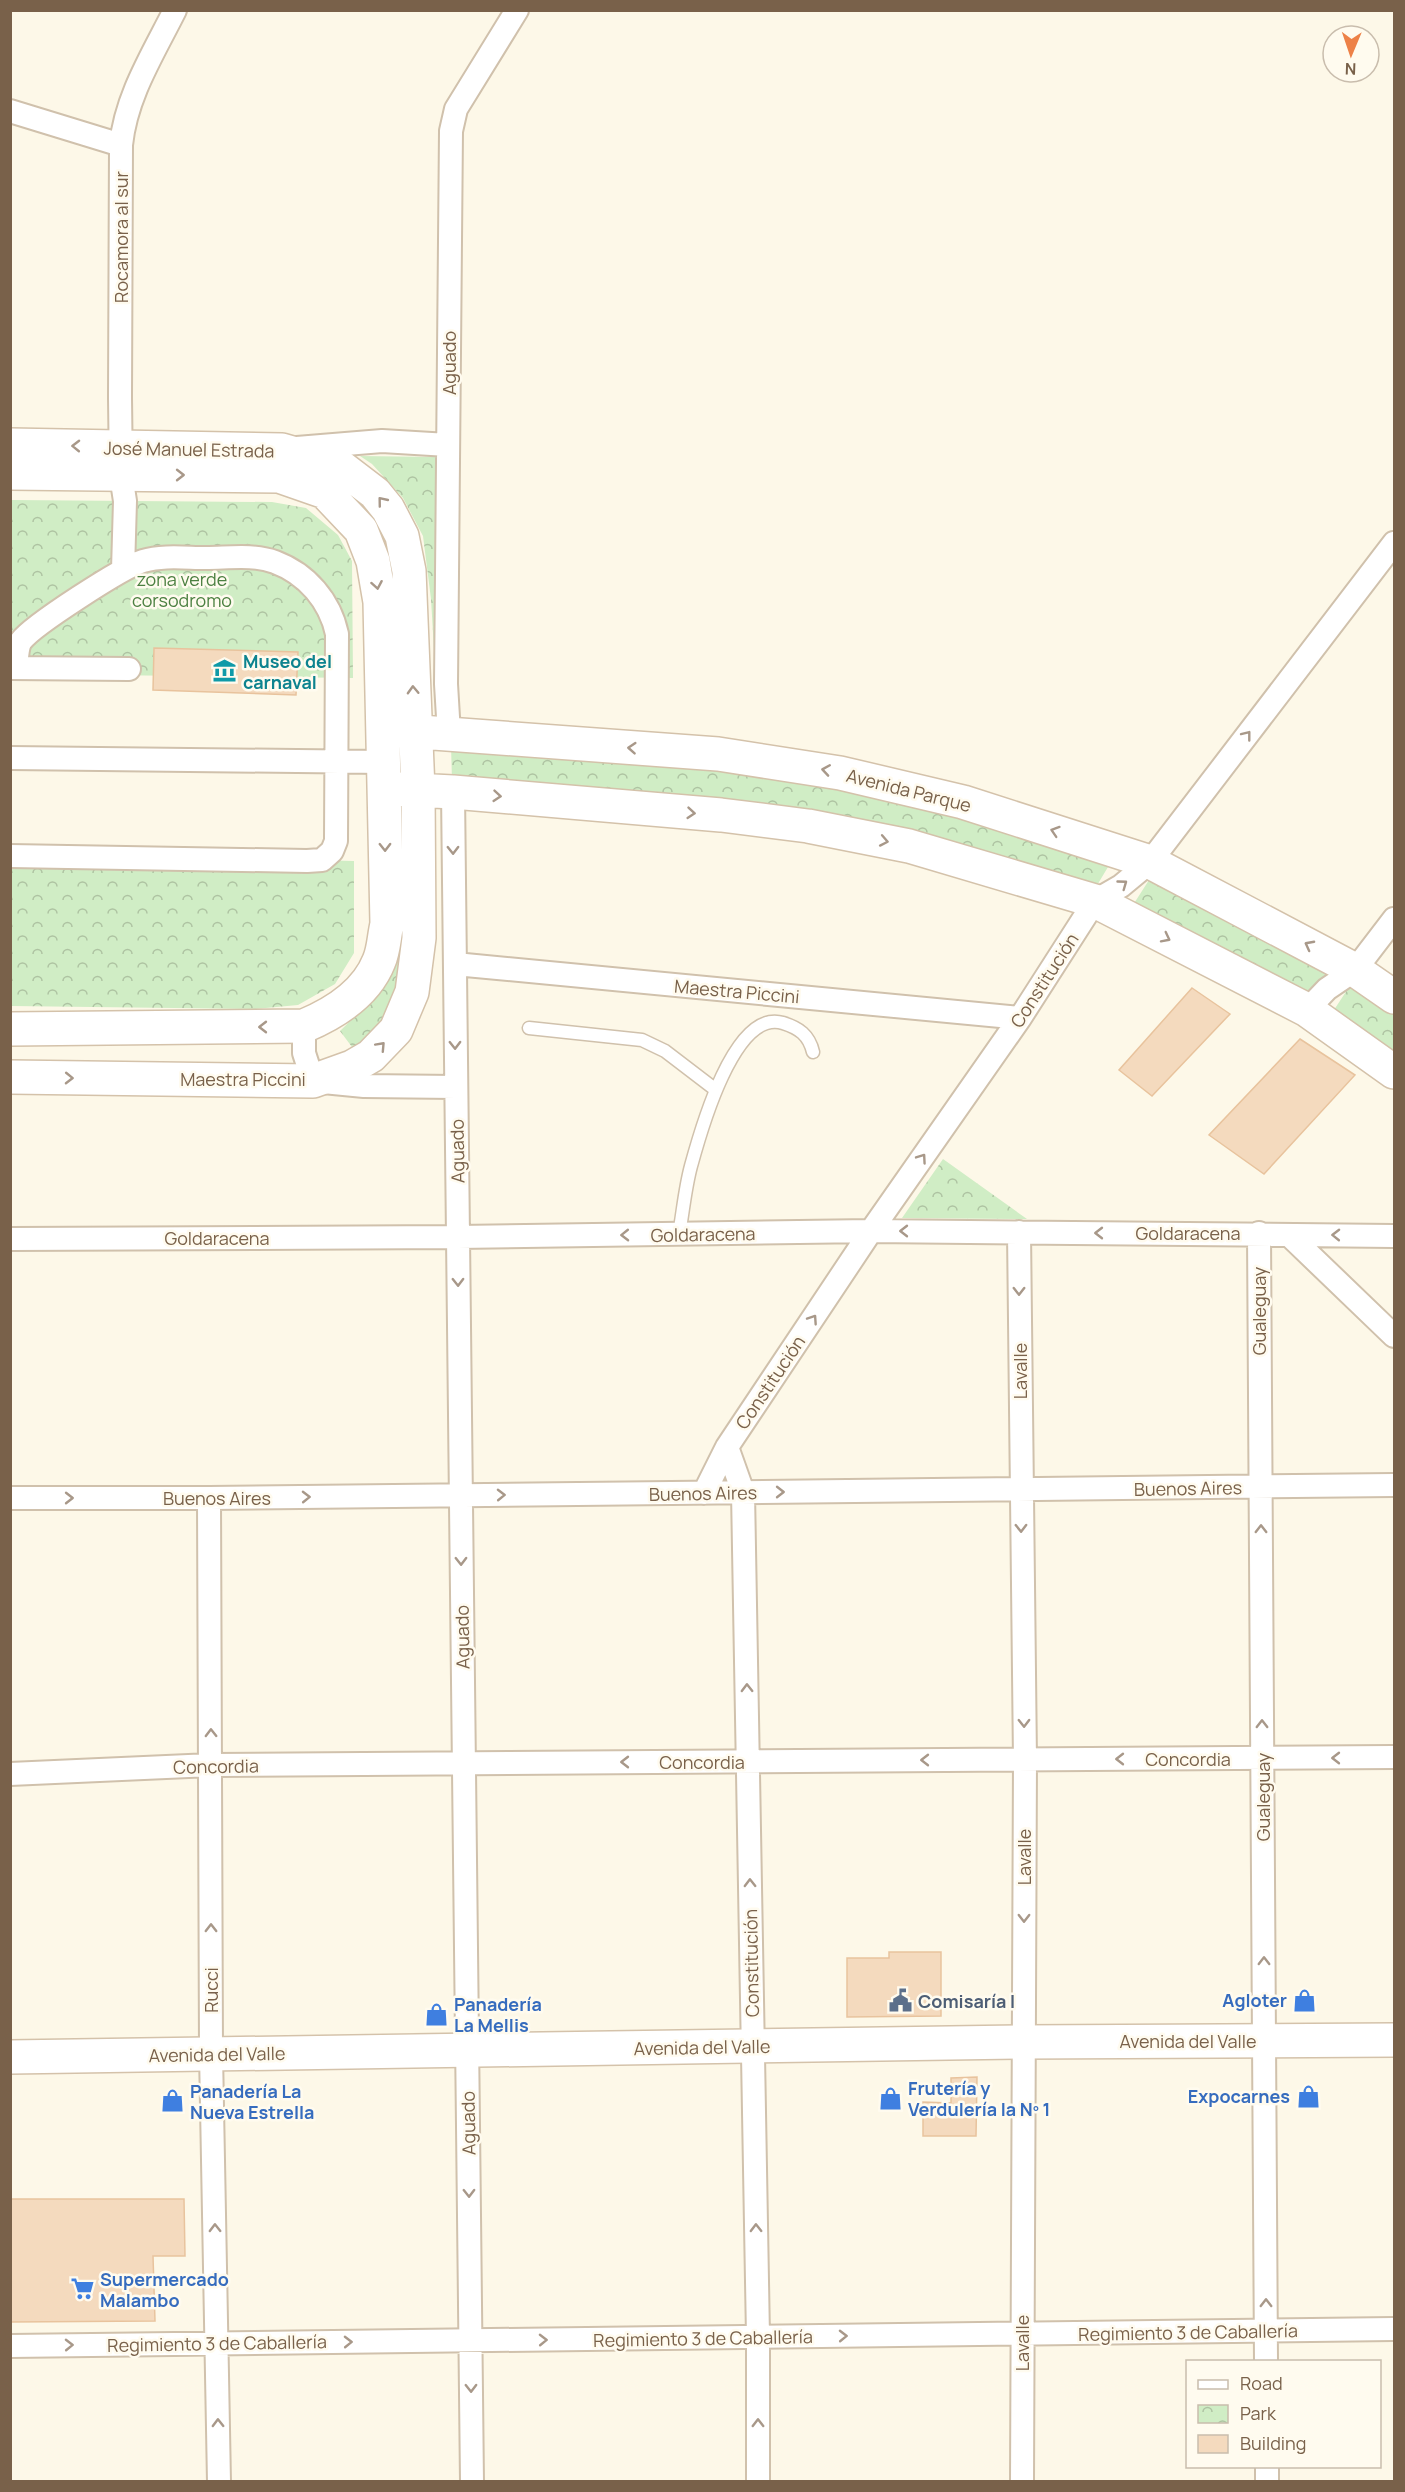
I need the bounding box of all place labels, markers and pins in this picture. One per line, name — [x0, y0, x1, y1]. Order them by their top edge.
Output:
place label: Museo del carnaval — [243, 649, 332, 694]
museum icon: Museo del carnaval — [212, 658, 238, 684]
shop icon: Agloter — [1292, 1987, 1318, 2013]
public building icon: Comisaría I — [887, 1988, 913, 2014]
place label: Agloter — [1222, 1988, 1287, 2012]
place label: Comisaría I — [918, 1989, 1015, 2013]
place label: Panadería La Mellis — [454, 1992, 542, 2037]
shop icon: Panadería La Mellis — [423, 2001, 449, 2027]
place label: Frutería y Verdulería la Nº 1 — [908, 2076, 1051, 2121]
place label: Panadería La Nueva Estrella — [190, 2079, 314, 2124]
shop icon: Expocarnes — [1295, 2083, 1321, 2109]
place label: Expocarnes — [1188, 2084, 1290, 2108]
shop icon: Frutería y Verdulería la Nº 1 — [877, 2085, 903, 2111]
shop icon: Panadería La Nueva Estrella — [159, 2088, 185, 2114]
place label: Supermercado Malambo — [100, 2267, 229, 2312]
supermarket icon: Supermercado Malambo — [69, 2276, 95, 2302]

